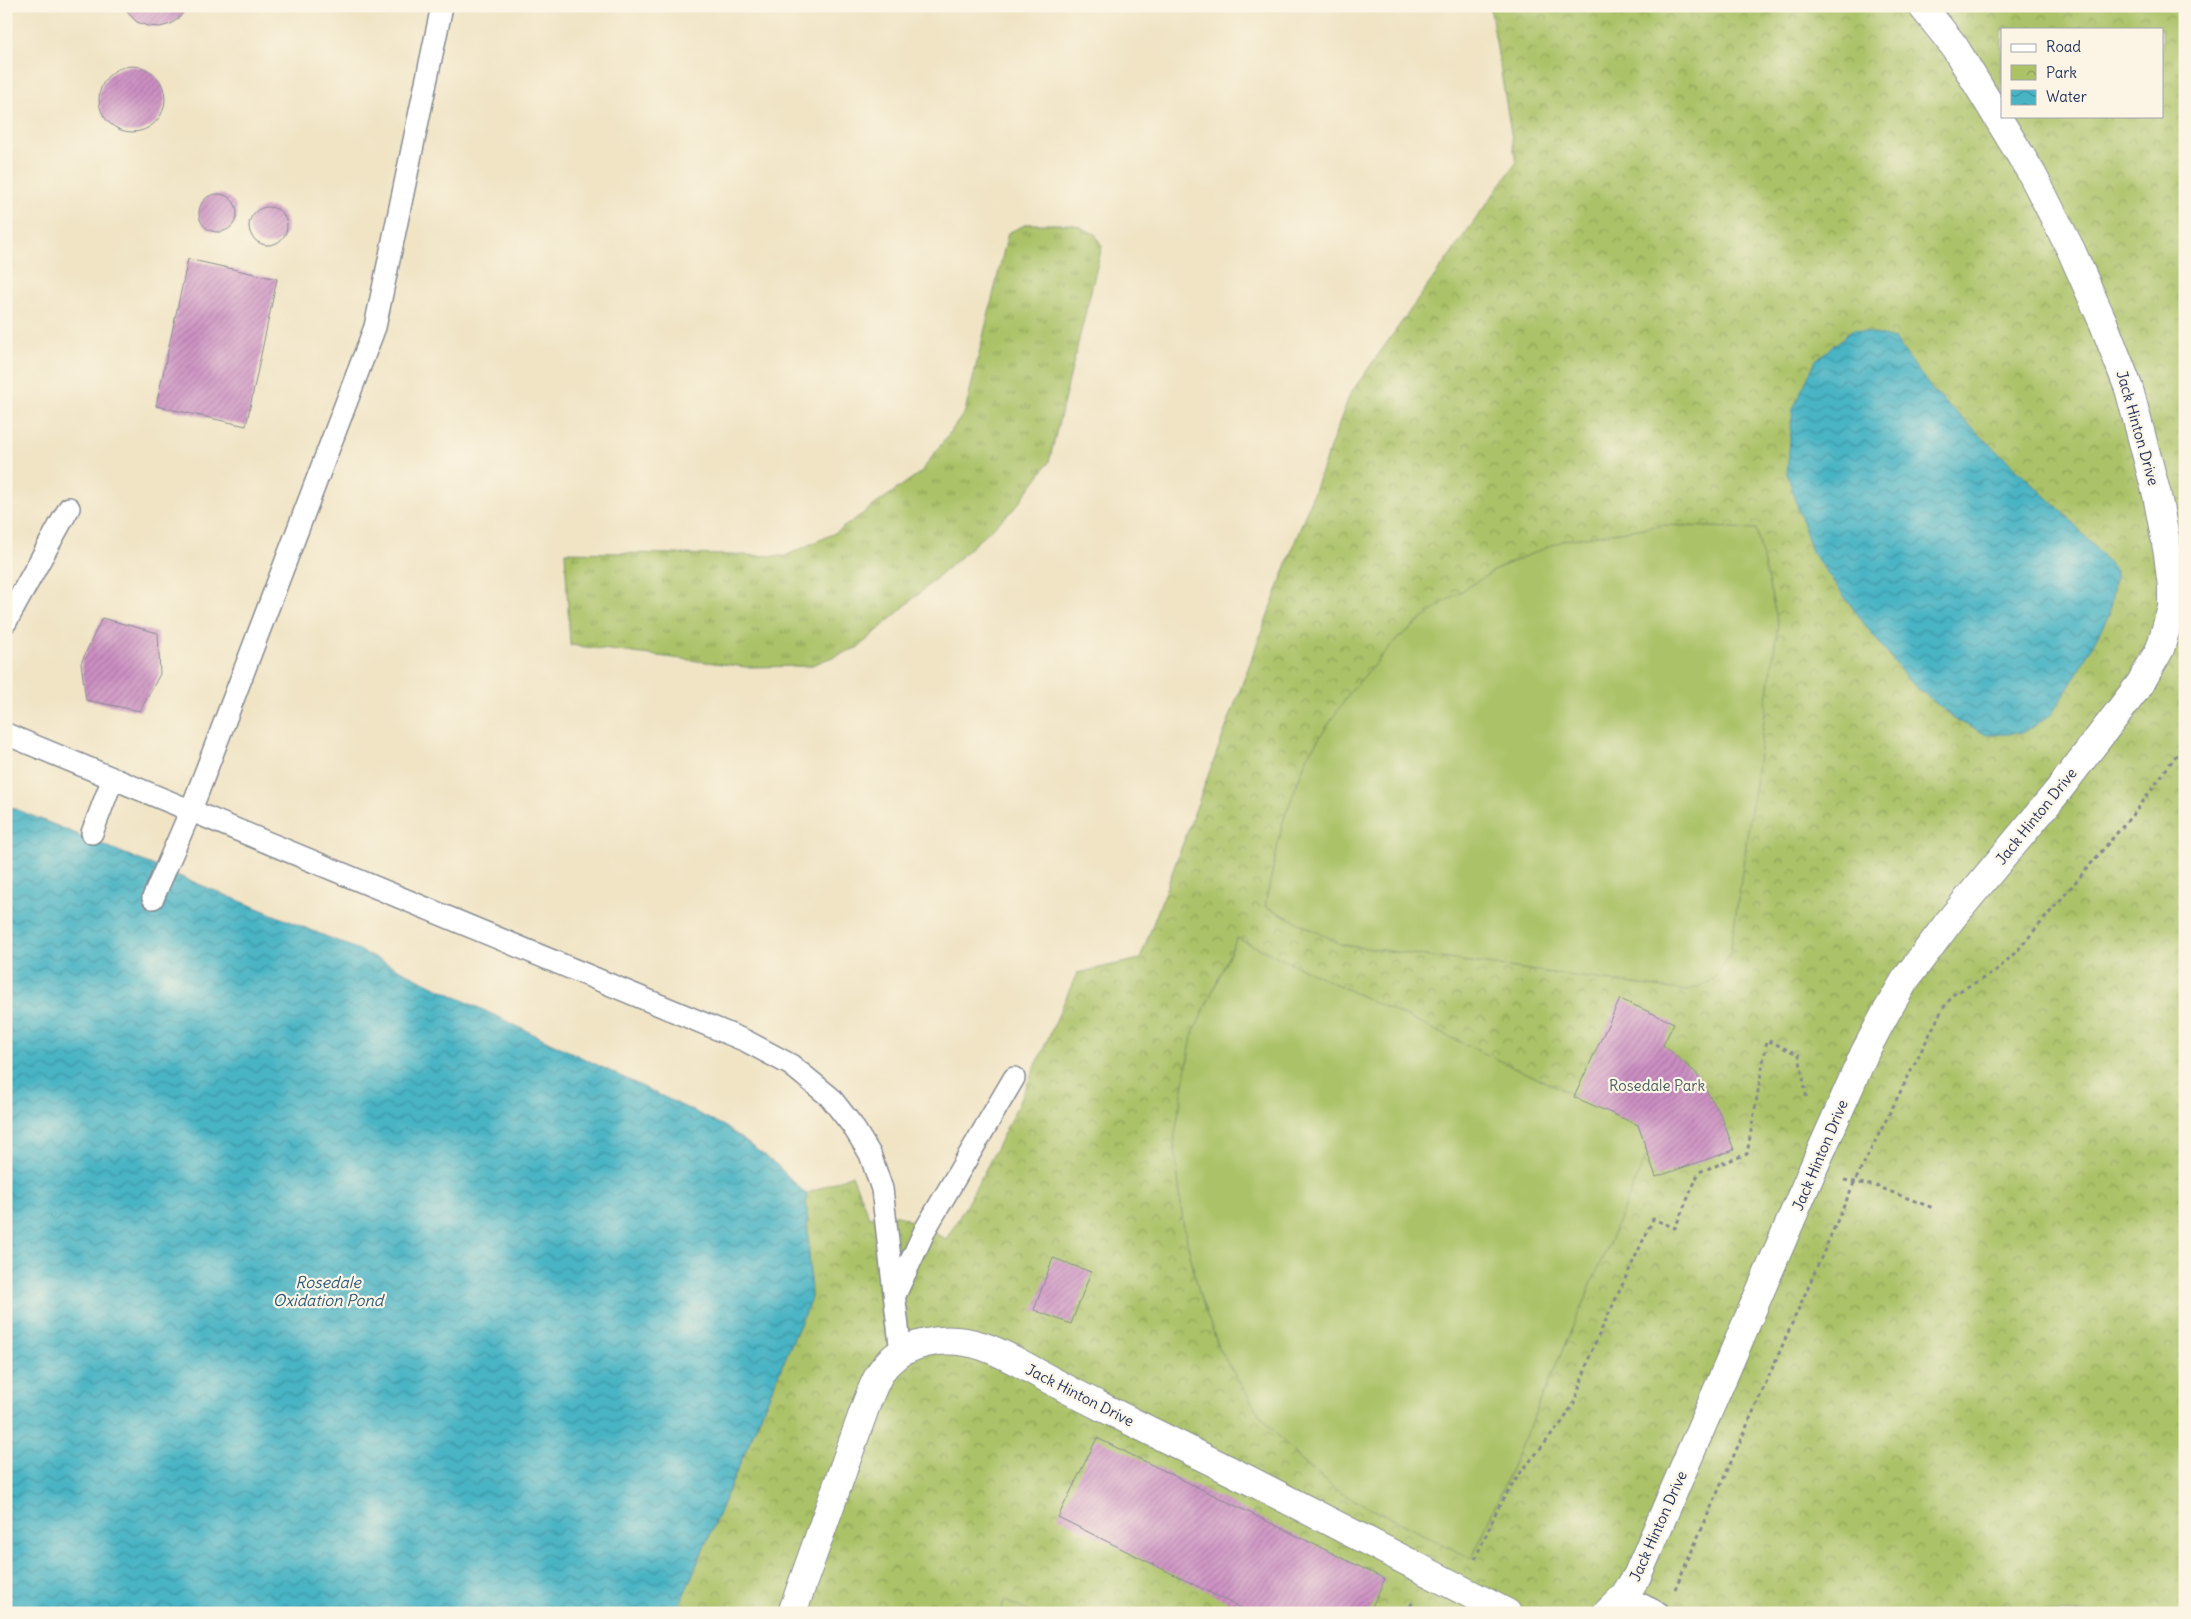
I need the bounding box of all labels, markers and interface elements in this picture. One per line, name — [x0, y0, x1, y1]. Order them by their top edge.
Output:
legend — [2001, 28, 2164, 118]
text: Road — [2046, 37, 2081, 56]
text: Park — [2046, 63, 2077, 82]
text: Water — [2046, 87, 2087, 106]
street label: Jack Hinton Drive — [2112, 368, 2164, 488]
street label: Jack Hinton Drive — [1991, 764, 2081, 868]
park label: Rosedale Park — [1609, 1076, 1705, 1095]
street label: Jack Hinton Drive — [1788, 1097, 1852, 1213]
water label: Rosedale Oxidation Pond — [273, 1272, 386, 1310]
street label: Jack Hinton Drive — [1023, 1360, 1137, 1430]
street label: Jack Hinton Drive — [1625, 1468, 1691, 1584]

